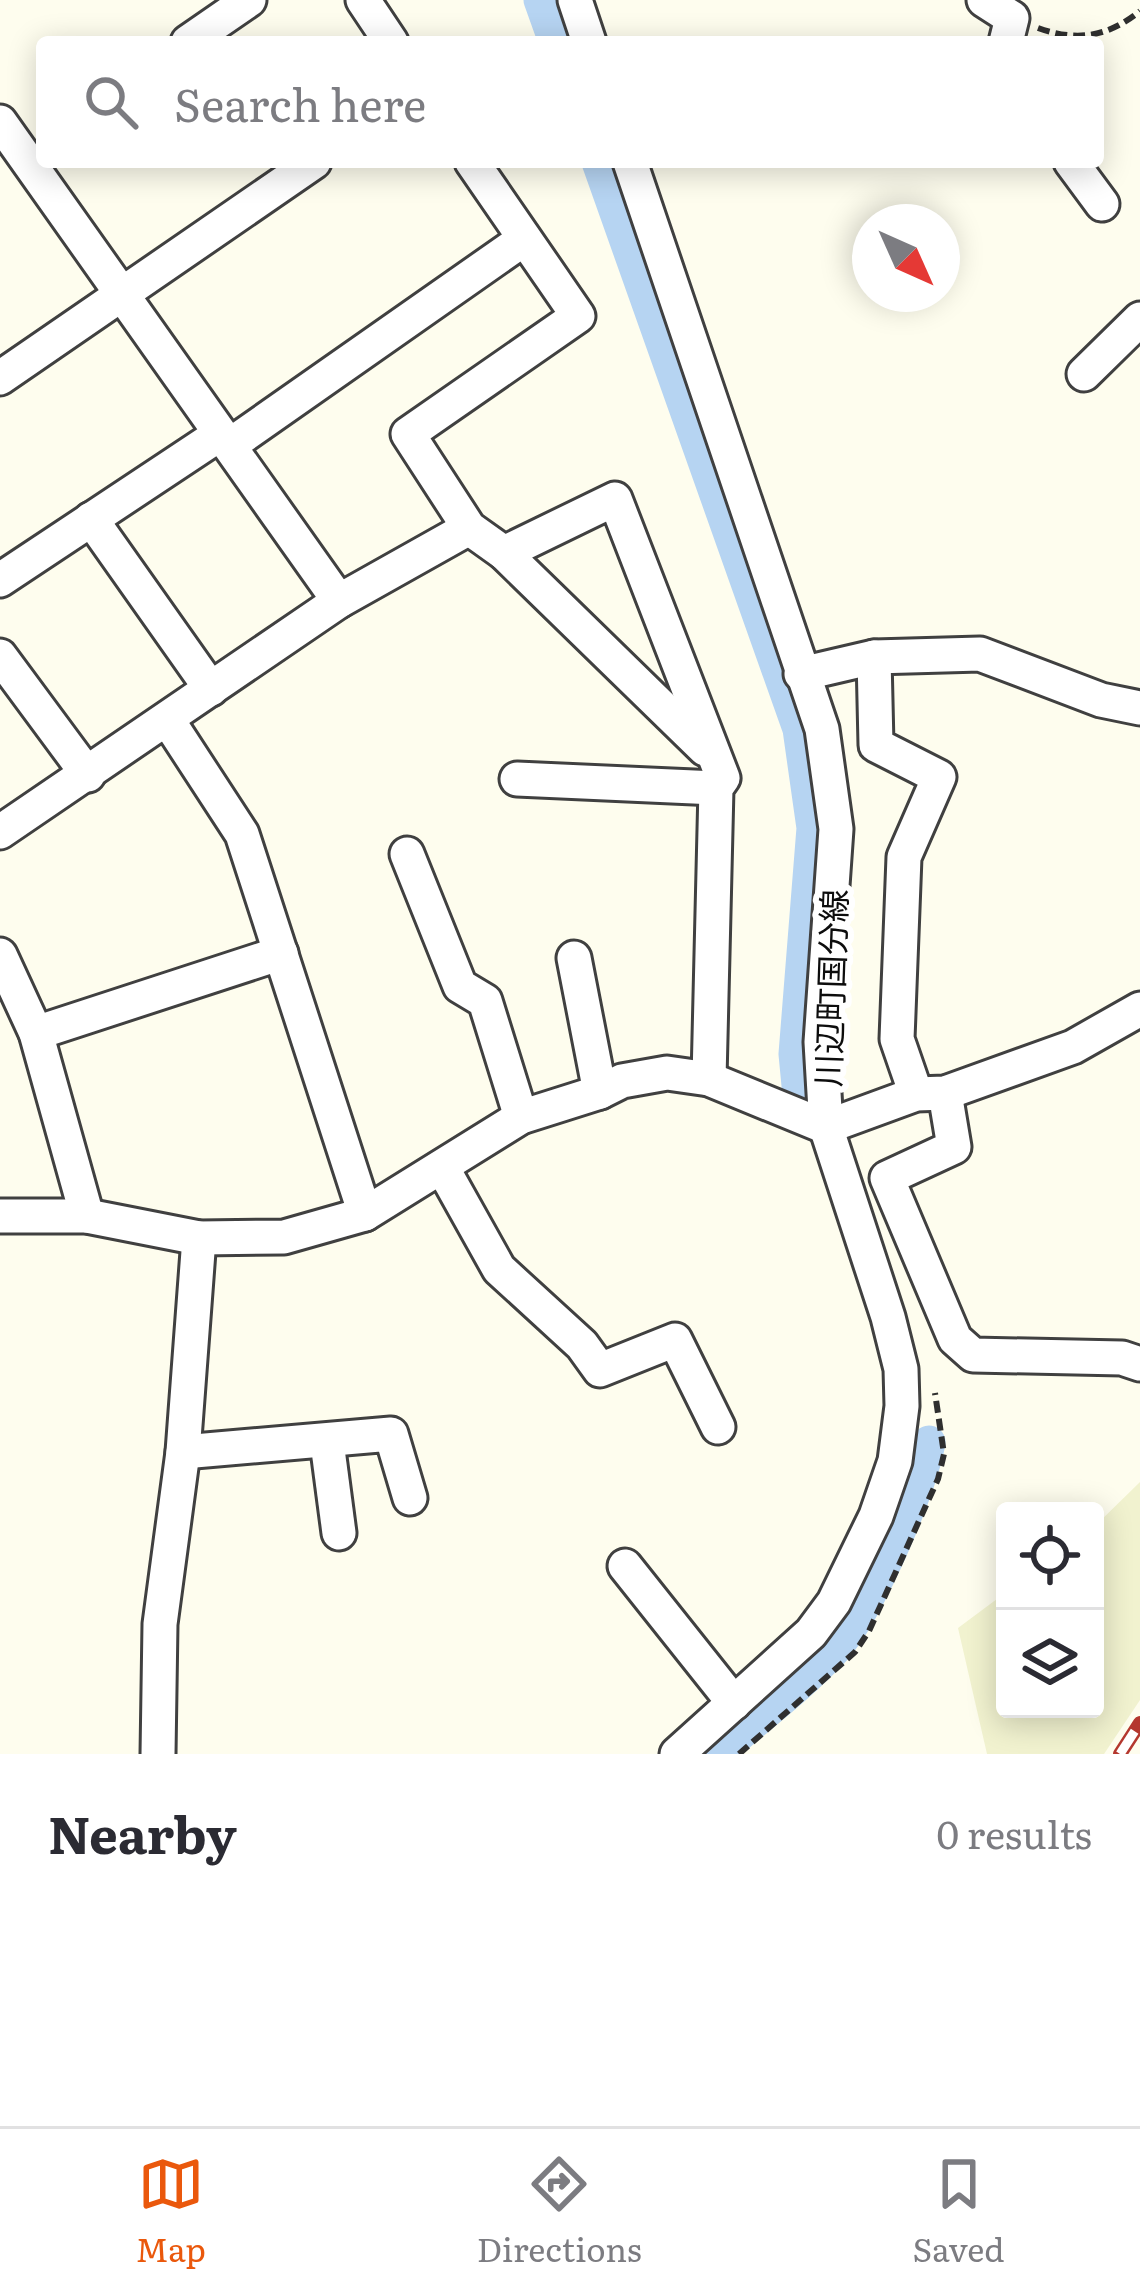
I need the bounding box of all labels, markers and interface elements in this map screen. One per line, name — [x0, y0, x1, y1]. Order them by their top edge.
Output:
search box — [36, 36, 1104, 168]
icon: search — [78, 69, 144, 135]
text: Search here — [174, 69, 426, 136]
north arrow — [852, 204, 960, 312]
street label: 川辺町国分線 — [801, 888, 857, 1088]
map controls — [996, 1502, 1104, 1718]
button: locate — [996, 1502, 1104, 1610]
button: layers — [996, 1610, 1104, 1718]
text: Nearby — [48, 1794, 237, 1870]
text: 0 results — [937, 1803, 1092, 1861]
tab: Map — [135, 2151, 206, 2272]
tab: Directions — [477, 2151, 642, 2272]
tab: Saved — [913, 2151, 1005, 2272]

